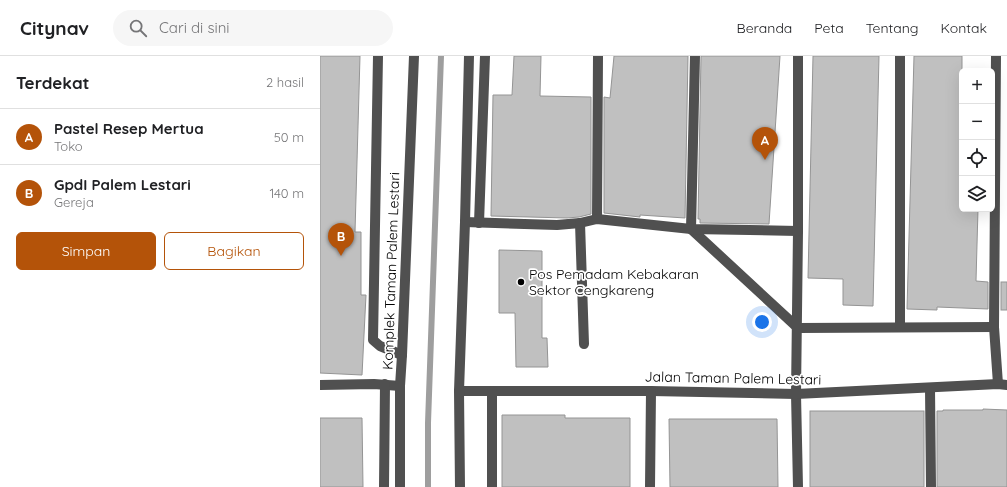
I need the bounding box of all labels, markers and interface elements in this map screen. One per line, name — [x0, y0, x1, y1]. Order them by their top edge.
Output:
search box — [113, 10, 393, 46]
text: Citynav — [20, 16, 89, 40]
icon: search — [127, 17, 149, 39]
text: Cari di sini — [159, 18, 230, 37]
text: Beranda — [737, 19, 792, 37]
text: Peta — [814, 19, 844, 37]
text: Tentang — [866, 19, 919, 37]
text: Kontak — [941, 19, 987, 37]
map controls — [959, 68, 995, 212]
button: + — [959, 68, 995, 104]
text: Terdekat — [16, 72, 90, 93]
text: 2 hasil — [266, 74, 304, 90]
button: − — [959, 104, 995, 140]
text: Pastel Resep Mertua — [54, 119, 204, 138]
pin: A — [752, 127, 778, 160]
text: A — [25, 129, 33, 145]
text: 50 m — [274, 129, 304, 145]
text: Toko — [54, 138, 83, 154]
button: locate — [959, 140, 995, 176]
street label: Komplek Taman Palem Lestari — [379, 172, 403, 370]
text: GpdI Palem Lestari — [54, 175, 191, 194]
button: layers — [959, 176, 995, 212]
text: B — [25, 185, 33, 201]
text: 140 m — [269, 185, 304, 201]
text: Gereja — [54, 194, 94, 210]
pin: B — [328, 223, 354, 256]
button: Simpan — [16, 232, 156, 270]
button: Bagikan — [164, 232, 304, 270]
place label: Pos Pemadam Kebakaran Sektor Cengkareng — [529, 265, 699, 299]
marker: Pos Pemadam Kebakaran Sektor Cengkareng — [516, 277, 526, 287]
your location — [752, 312, 772, 332]
street label: Jalan Taman Palem Lestari — [645, 367, 821, 389]

